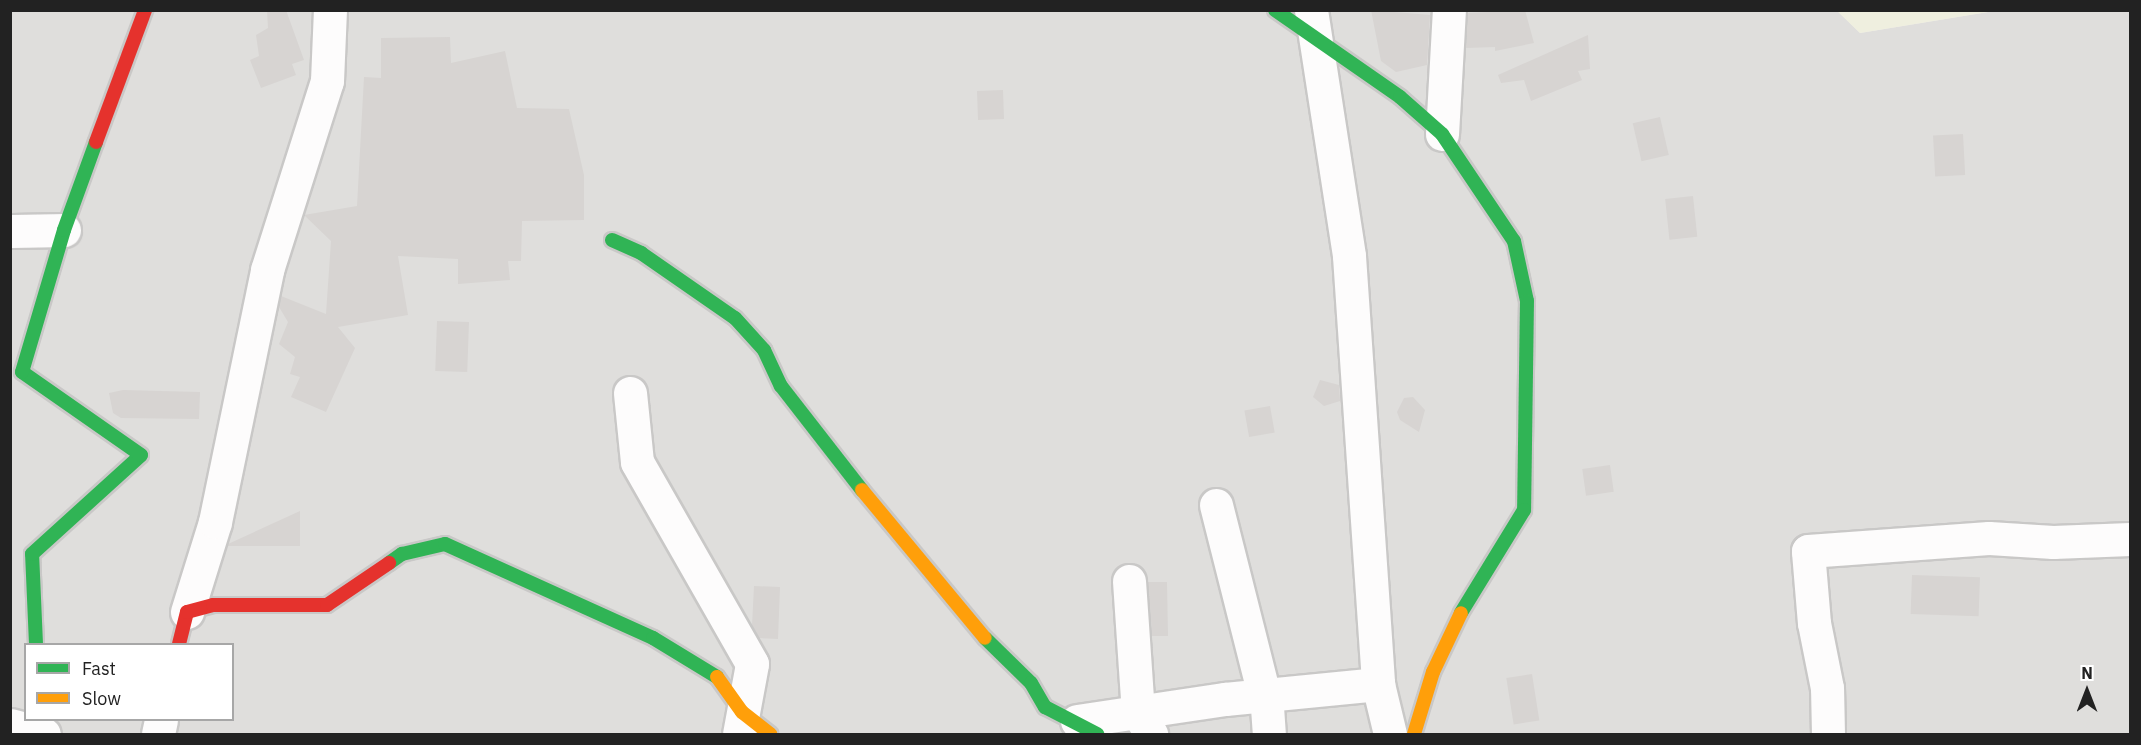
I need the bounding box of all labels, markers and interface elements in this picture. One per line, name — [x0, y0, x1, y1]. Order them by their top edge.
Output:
legend — [24, 643, 234, 721]
text: Fast — [82, 657, 116, 680]
north arrow — [2057, 661, 2117, 721]
text: N — [2081, 663, 2093, 683]
text: Slow — [82, 687, 121, 710]

